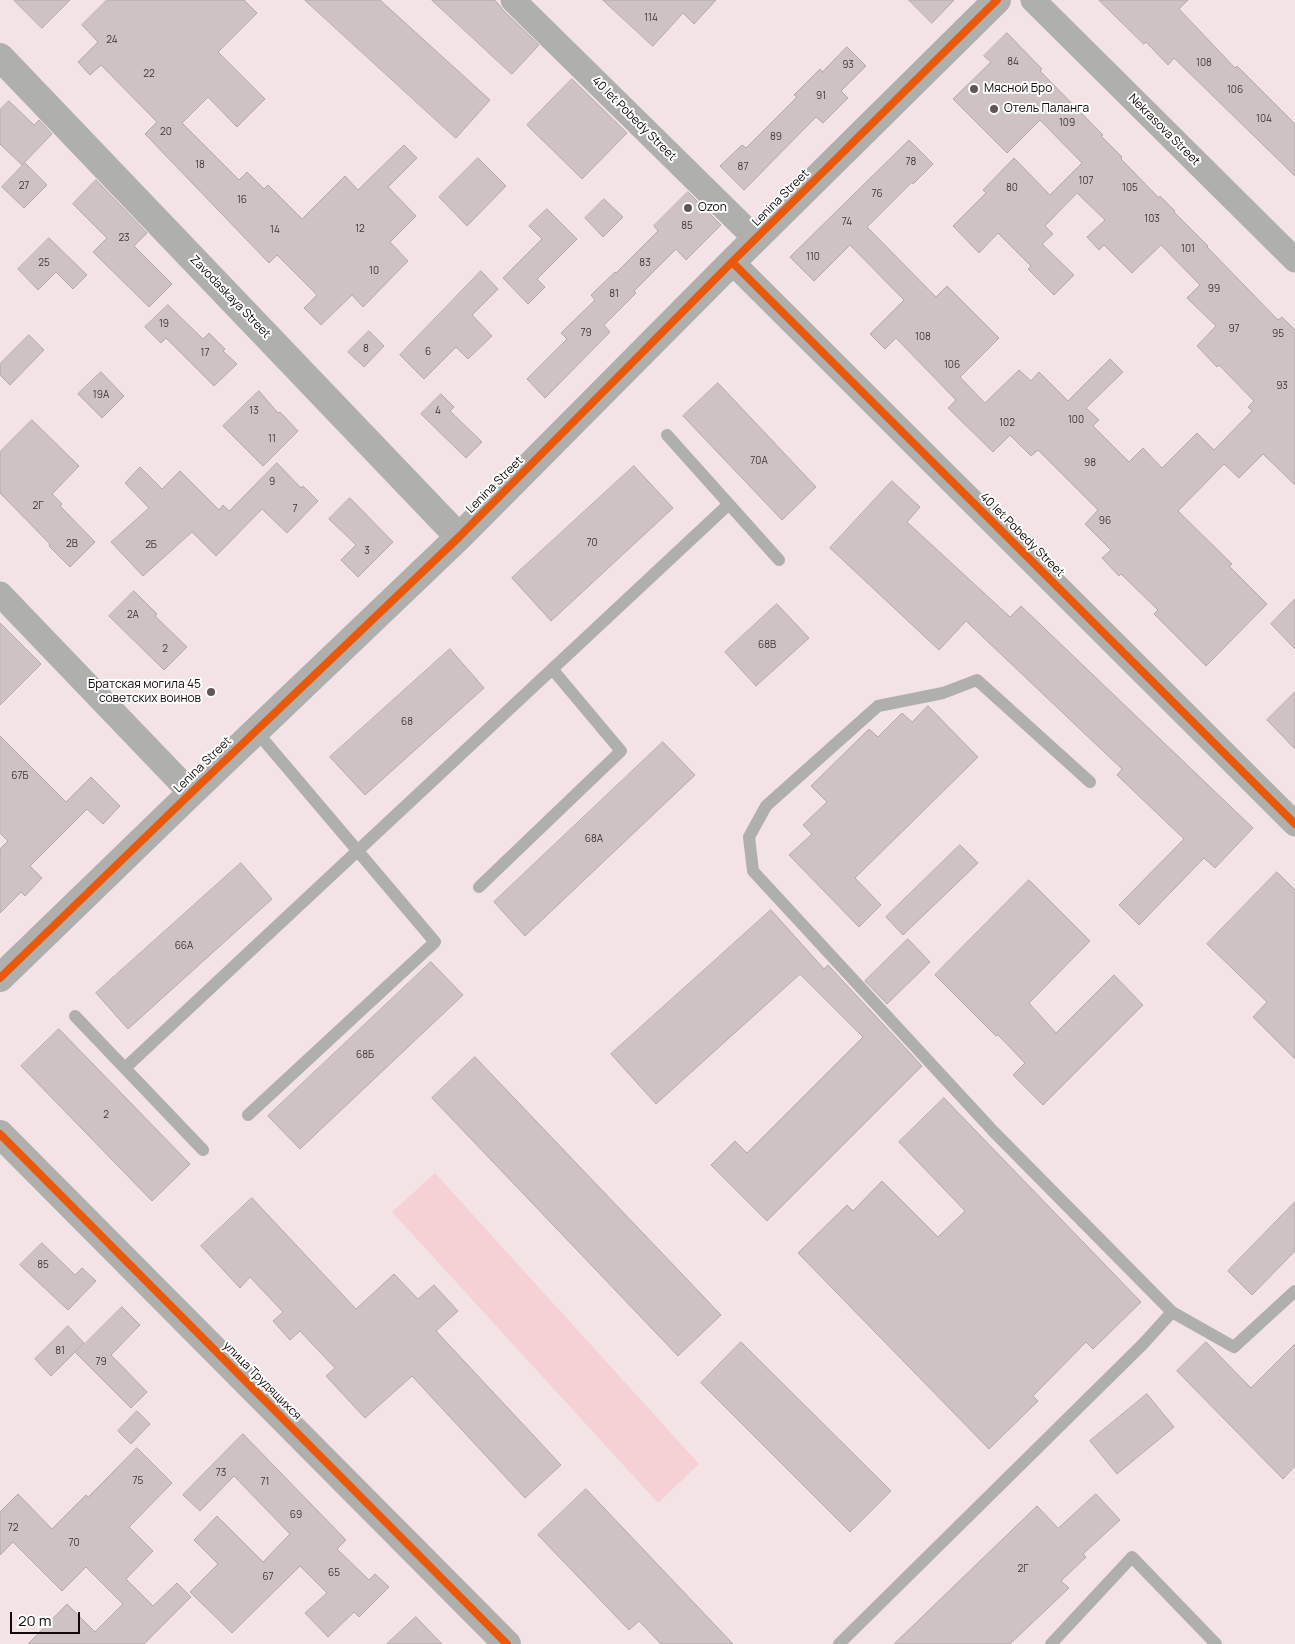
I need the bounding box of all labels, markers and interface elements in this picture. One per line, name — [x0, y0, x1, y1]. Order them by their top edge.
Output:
house number: 114 — [644, 12, 658, 24]
house number: 24 — [106, 34, 118, 46]
house number: 84 — [1007, 56, 1019, 68]
house number: 108 — [1196, 57, 1212, 69]
house number: 93 — [842, 59, 854, 71]
house number: 22 — [143, 68, 155, 80]
street label: 40 let Pobedy Street — [589, 74, 679, 164]
place label: Мясной Бро — [984, 82, 1052, 96]
marker: Мясной Бро — [968, 83, 980, 95]
house number: 106 — [1227, 84, 1243, 96]
house number: 91 — [816, 90, 826, 102]
street label: Nekrasova Street — [1125, 91, 1203, 169]
place label: Отель Паланга — [1004, 102, 1089, 116]
marker: Отель Паланга — [988, 103, 1000, 115]
house number: 104 — [1256, 113, 1272, 125]
house number: 109 — [1059, 117, 1075, 129]
house number: 20 — [160, 126, 172, 138]
house number: 89 — [770, 131, 782, 143]
house number: 78 — [906, 156, 916, 168]
house number: 18 — [195, 159, 205, 171]
house number: 87 — [738, 161, 748, 173]
street label: Lenina Street — [750, 167, 812, 229]
house number: 107 — [1078, 175, 1094, 187]
house number: 27 — [19, 180, 29, 192]
house number: 80 — [1006, 182, 1018, 194]
house number: 105 — [1122, 182, 1138, 194]
house number: 76 — [871, 188, 883, 200]
house number: 16 — [237, 194, 247, 206]
place label: Ozon — [698, 201, 727, 215]
marker: Ozon — [682, 202, 694, 214]
house number: 103 — [1144, 213, 1160, 225]
house number: 74 — [842, 216, 852, 228]
house number: 85 — [681, 220, 693, 232]
house number: 12 — [355, 223, 365, 235]
house number: 14 — [270, 224, 280, 236]
house number: 23 — [118, 232, 130, 244]
house number: 101 — [1181, 243, 1195, 255]
house number: 110 — [806, 251, 820, 263]
street label: Zavodaskaya Street — [187, 253, 273, 341]
house number: 25 — [38, 257, 50, 269]
house number: 83 — [639, 257, 651, 269]
house number: 10 — [369, 265, 379, 277]
house number: 99 — [1208, 283, 1220, 295]
house number: 81 — [609, 288, 619, 300]
house number: 19 — [159, 318, 169, 330]
house number: 97 — [1228, 323, 1240, 335]
house number: 79 — [580, 327, 592, 339]
house number: 95 — [1272, 328, 1284, 340]
house number: 108 — [915, 331, 931, 343]
house number: 8 — [363, 343, 369, 355]
house number: 6 — [425, 346, 431, 358]
house number: 17 — [201, 347, 209, 359]
house number: 106 — [944, 359, 960, 371]
house number: 93 — [1276, 380, 1288, 392]
house number: 19А — [93, 389, 109, 401]
house number: 13 — [249, 405, 259, 417]
house number: 4 — [435, 405, 441, 417]
house number: 100 — [1068, 414, 1084, 426]
house number: 102 — [999, 417, 1015, 429]
house number: 11 — [268, 433, 276, 445]
street label: Lenina Street — [464, 454, 526, 516]
house number: 70А — [750, 455, 768, 467]
house number: 98 — [1084, 457, 1096, 469]
house number: 9 — [269, 476, 275, 488]
street label: 40 let Pobedy Street — [977, 490, 1067, 580]
house number: 2Г — [33, 500, 43, 512]
house number: 7 — [292, 503, 298, 515]
house number: 96 — [1099, 515, 1111, 527]
house number: 70 — [586, 537, 598, 549]
house number: 2В — [66, 538, 78, 550]
house number: 2Б — [145, 539, 157, 551]
house number: 3 — [364, 545, 370, 557]
house number: 2А — [127, 609, 139, 621]
house number: 68В — [758, 639, 776, 651]
house number: 2 — [162, 643, 168, 655]
place label: Братская могила 45 советских воинов — [88, 678, 201, 706]
marker: Братская могила 45 советских воинов — [205, 686, 217, 698]
house number: 68 — [401, 716, 413, 728]
street label: Lenina Street — [171, 734, 235, 796]
house number: 67Б — [11, 770, 29, 782]
house number: 68А — [585, 833, 603, 845]
house number: 66А — [175, 940, 193, 952]
house number: 68Б — [356, 1049, 374, 1061]
house number: 2 — [103, 1109, 109, 1121]
house number: 85 — [37, 1259, 49, 1271]
street label: улица Трудящихся — [220, 1339, 304, 1423]
house number: 81 — [55, 1345, 65, 1357]
house number: 79 — [95, 1356, 107, 1368]
house number: 73 — [216, 1467, 226, 1479]
house number: 75 — [133, 1475, 143, 1487]
house number: 71 — [261, 1476, 269, 1488]
house number: 69 — [290, 1509, 302, 1521]
house number: 72 — [8, 1522, 18, 1534]
house number: 70 — [68, 1537, 80, 1549]
house number: 2Г — [1018, 1563, 1028, 1575]
house number: 65 — [328, 1567, 340, 1579]
house number: 67 — [262, 1571, 274, 1583]
scale bar — [12, 1602, 82, 1634]
text: 20 m — [18, 1610, 51, 1631]

